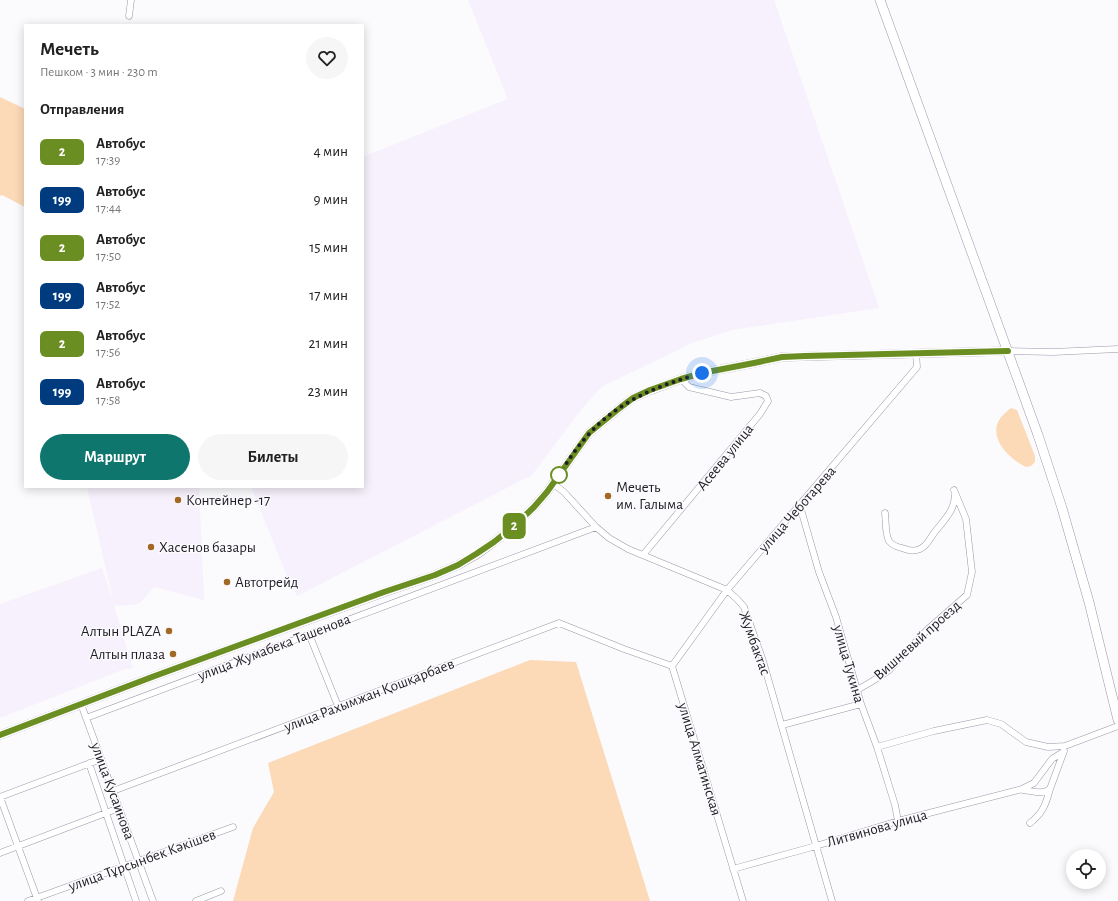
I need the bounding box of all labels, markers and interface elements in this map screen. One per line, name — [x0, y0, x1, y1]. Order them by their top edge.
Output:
button: heart — [306, 37, 348, 79]
text: Мечеть — [40, 40, 99, 59]
text: Пешком · 3 мин · 230 m — [40, 66, 158, 79]
text: Отправления — [40, 102, 124, 117]
text: Автобус — [96, 136, 146, 151]
text: 4 мин — [313, 144, 348, 159]
text: 2 — [59, 145, 65, 159]
text: 17:39 — [96, 154, 120, 167]
text: Автобус — [96, 184, 146, 199]
text: 9 мин — [314, 192, 348, 207]
text: 199 — [53, 193, 71, 207]
text: 17:44 — [96, 202, 121, 215]
text: Автобус — [96, 232, 146, 247]
text: 15 мин — [309, 240, 348, 255]
text: 2 — [59, 241, 65, 255]
text: 17:50 — [96, 250, 121, 263]
text: Автобус — [96, 280, 146, 295]
text: 17 мин — [309, 288, 348, 303]
text: 199 — [53, 289, 71, 303]
text: 17:52 — [96, 298, 120, 311]
text: Автобус — [96, 328, 146, 343]
text: 21 мин — [309, 336, 348, 351]
text: 2 — [59, 337, 65, 351]
text: 17:56 — [96, 346, 120, 359]
your location — [692, 363, 712, 383]
text: Автобус — [96, 376, 146, 391]
text: 23 мин — [308, 384, 348, 399]
text: 199 — [53, 385, 71, 399]
text: 17:58 — [96, 394, 120, 407]
street label: Асеева улица — [694, 421, 757, 493]
button: Маршрут — [40, 434, 190, 480]
button: Билеты — [198, 434, 348, 480]
street label: улица Чеботарева — [755, 463, 839, 556]
unlabelled marker — [550, 466, 568, 484]
place label: Мечеть им. Галыма — [616, 480, 683, 512]
marker: Мечеть им. Галыма — [603, 491, 613, 501]
place label: Контейнер -17 — [186, 493, 270, 508]
marker: Контейнер -17 — [173, 495, 183, 505]
line badge: 2 — [501, 513, 527, 539]
text: 2 — [511, 519, 517, 533]
place label: Хасенов базары — [159, 540, 256, 555]
marker: Хасенов базары — [146, 542, 156, 552]
place label: Автотрейд — [235, 575, 298, 590]
marker: Автотрейд — [222, 577, 232, 587]
street label: Вишневый проезд — [871, 598, 964, 683]
street label: Жумбактас — [736, 609, 773, 677]
street label: улица Жумабека Ташенова — [195, 611, 353, 684]
street label: улица Тукина — [830, 623, 867, 705]
place label: Алтын PLAZA — [81, 624, 161, 639]
marker: Алтын PLAZA — [164, 626, 174, 636]
place label: Алтын плаза — [90, 647, 165, 662]
marker: Алтын плаза — [168, 649, 178, 659]
street label: улица Рахымжан Қошқарбаев — [281, 656, 456, 735]
street label: улица Алматинская — [675, 700, 724, 817]
street label: улица Кусаинова — [88, 740, 137, 842]
street label: Литвинова улица — [825, 807, 929, 850]
street label: улица Тұрсынбек Кәкішев — [66, 827, 218, 894]
map controls — [1066, 849, 1106, 889]
button: locate — [1066, 849, 1106, 889]

